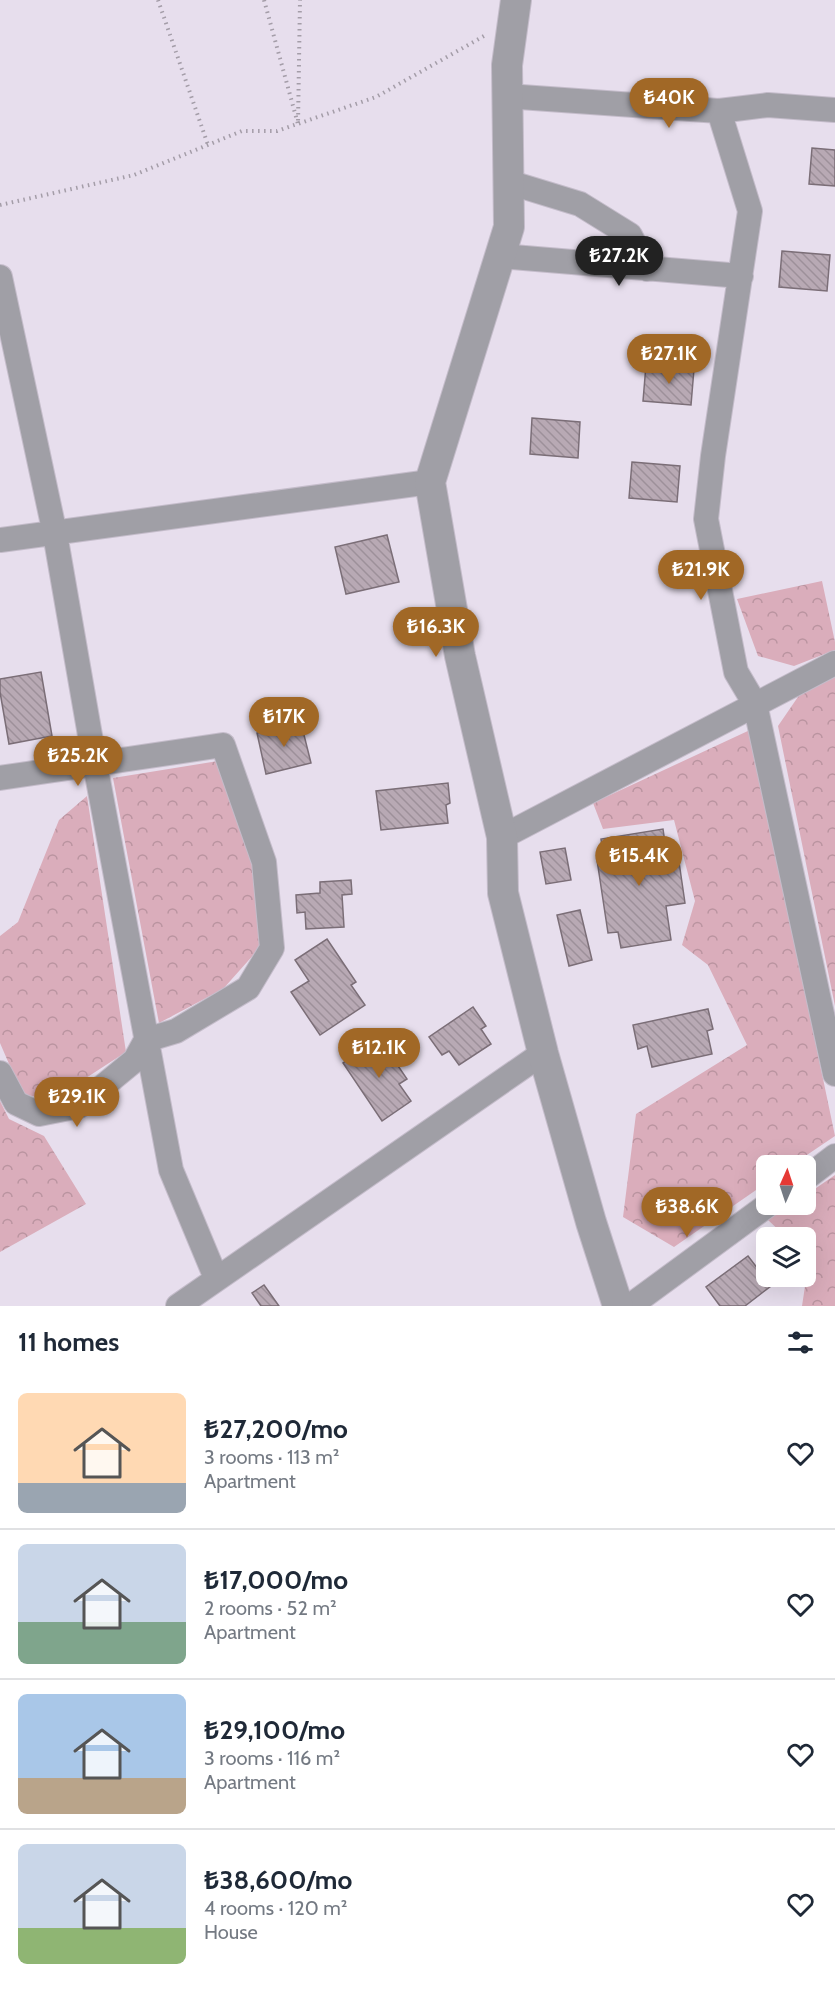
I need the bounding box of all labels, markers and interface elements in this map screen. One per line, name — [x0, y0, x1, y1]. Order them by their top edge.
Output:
pin: ₺40K — [633, 78, 705, 129]
text: ₺40K — [644, 85, 694, 109]
pin: ₺27.2K — [570, 236, 668, 287]
text: ₺27.2K — [589, 243, 649, 267]
pin: ₺27.1K — [620, 334, 718, 385]
text: ₺27.1K — [641, 341, 697, 365]
pin: ₺21.9K — [652, 550, 750, 601]
text: ₺21.9K — [672, 557, 730, 581]
pin: ₺16.3K — [387, 607, 485, 658]
text: ₺16.3K — [407, 614, 465, 638]
pin: ₺17K — [248, 697, 320, 748]
text: ₺17K — [263, 704, 305, 728]
pin: ₺25.2K — [29, 736, 127, 787]
text: ₺25.2K — [48, 743, 108, 767]
pin: ₺15.4K — [590, 836, 688, 887]
text: ₺15.4K — [609, 843, 669, 867]
pin: ₺12.1K — [330, 1028, 428, 1079]
text: ₺12.1K — [352, 1035, 406, 1059]
pin: ₺29.1K — [28, 1077, 126, 1128]
text: ₺29.1K — [48, 1084, 106, 1108]
north arrow — [756, 1155, 816, 1215]
map controls — [756, 1155, 816, 1287]
pin: ₺38.6K — [638, 1187, 736, 1238]
text: ₺38.6K — [656, 1194, 718, 1218]
button: layers — [756, 1227, 816, 1287]
text: 11 homes — [18, 1326, 119, 1358]
icon: filters — [784, 1326, 817, 1359]
text: ₺27,200/mo — [204, 1413, 348, 1445]
icon: home — [66, 1417, 138, 1489]
icon: heart — [784, 1437, 817, 1470]
text: 3 rooms · 113 m² — [204, 1445, 340, 1469]
text: Apartment — [204, 1469, 296, 1493]
text: ₺17,000/mo — [204, 1564, 348, 1596]
icon: home — [66, 1568, 138, 1640]
icon: heart — [784, 1588, 817, 1621]
text: 2 rooms · 52 m² — [204, 1596, 337, 1620]
text: Apartment — [204, 1620, 296, 1644]
text: ₺29,100/mo — [204, 1714, 345, 1746]
icon: home — [66, 1718, 138, 1790]
icon: heart — [784, 1738, 817, 1771]
text: 3 rooms · 116 m² — [204, 1746, 340, 1770]
text: Apartment — [204, 1770, 296, 1794]
text: ₺38,600/mo — [204, 1864, 352, 1896]
icon: home — [66, 1868, 138, 1940]
icon: heart — [784, 1888, 817, 1921]
text: 4 rooms · 120 m² — [204, 1896, 347, 1920]
text: House — [204, 1920, 258, 1944]

